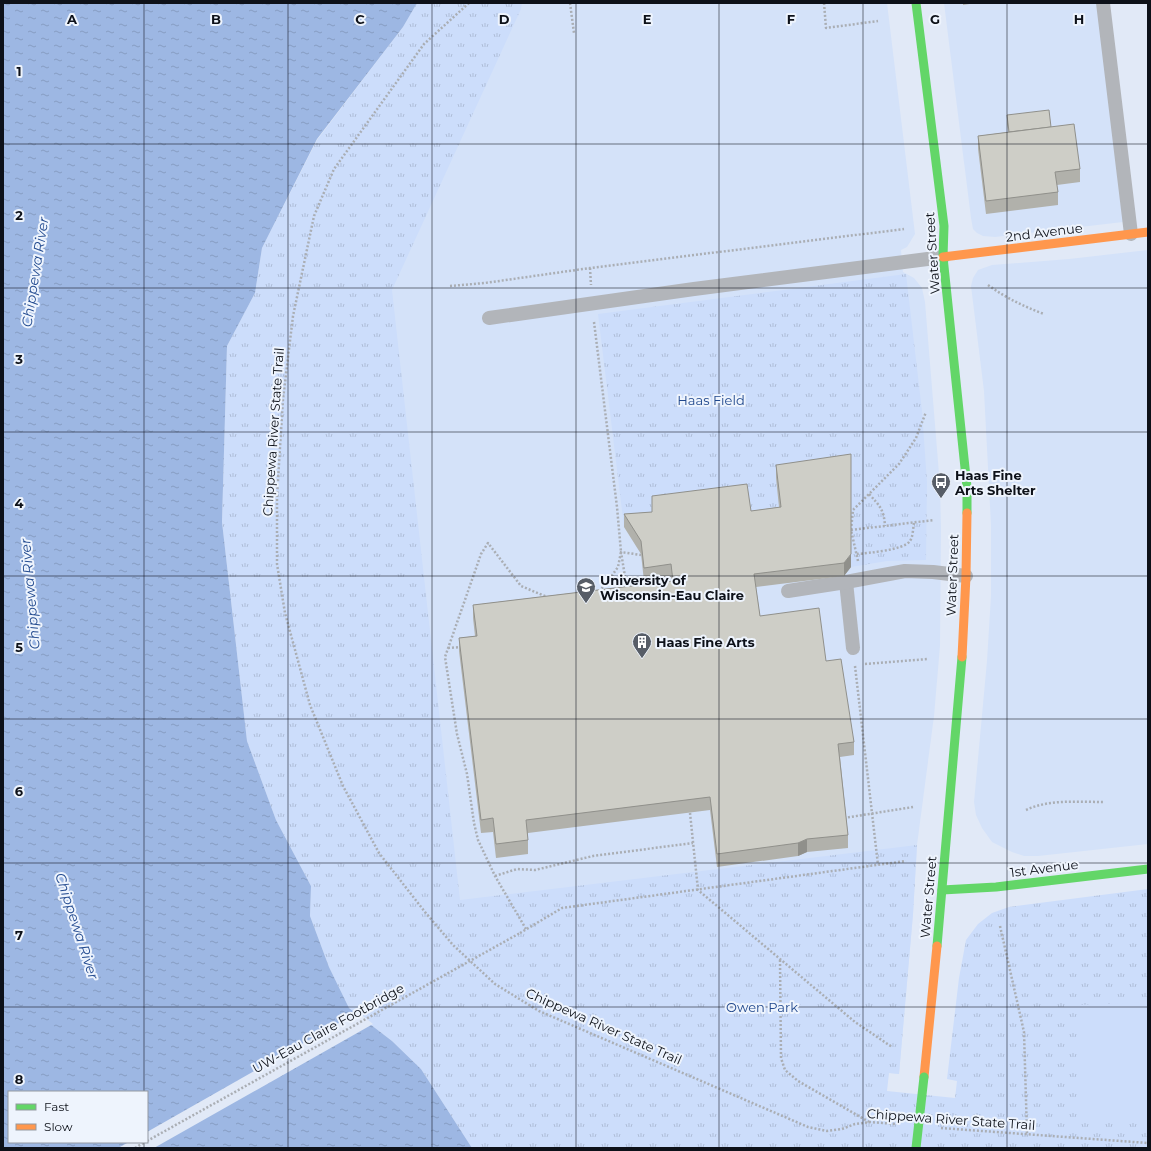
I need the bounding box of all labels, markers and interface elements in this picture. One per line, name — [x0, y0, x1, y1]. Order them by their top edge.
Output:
text: A — [66, 11, 78, 27]
text: B — [211, 11, 221, 27]
text: C — [355, 11, 365, 27]
text: D — [499, 11, 510, 27]
text: E — [643, 11, 652, 27]
text: F — [787, 11, 795, 27]
text: G — [930, 11, 940, 27]
text: H — [1074, 11, 1084, 27]
text: 1 — [16, 63, 22, 79]
text: 2 — [15, 207, 23, 223]
street label: Water Street — [921, 211, 943, 295]
water label: Chippewa River — [17, 215, 53, 328]
street label: 2nd Avenue — [1005, 219, 1084, 245]
street label: Chippewa River State Trail — [259, 347, 287, 517]
text: 3 — [14, 351, 23, 367]
park label: Haas Field — [677, 392, 745, 408]
place label: Haas Fine Arts Shelter — [954, 467, 1036, 498]
bus stop icon: Haas Fine Arts Shelter — [930, 471, 952, 499]
text: 4 — [15, 495, 24, 511]
street label: Water Street — [943, 534, 961, 616]
water label: Chippewa River — [16, 537, 44, 650]
place label: University of Wisconsin-Eau Claire — [600, 572, 744, 603]
school or university icon: University of Wisconsin-Eau Claire — [575, 576, 597, 604]
building icon: Haas Fine Arts — [631, 631, 653, 659]
place label: Haas Fine Arts — [656, 634, 755, 650]
text: 5 — [15, 639, 23, 655]
text: 6 — [15, 783, 24, 799]
street label: Water Street — [916, 855, 940, 939]
street label: 1st Avenue — [1009, 856, 1079, 880]
water label: Chippewa River — [51, 870, 103, 982]
text: 7 — [15, 927, 23, 943]
street label: UW-Eau Claire Footbridge — [250, 980, 407, 1076]
street label: Chippewa River State Trail — [524, 984, 684, 1068]
park label: Owen Park — [726, 999, 798, 1015]
text: 8 — [15, 1071, 24, 1087]
legend — [8, 1091, 148, 1143]
text: Fast — [44, 1099, 69, 1114]
street label: Chippewa River State Trail — [866, 1105, 1036, 1133]
text: Slow — [44, 1119, 73, 1134]

